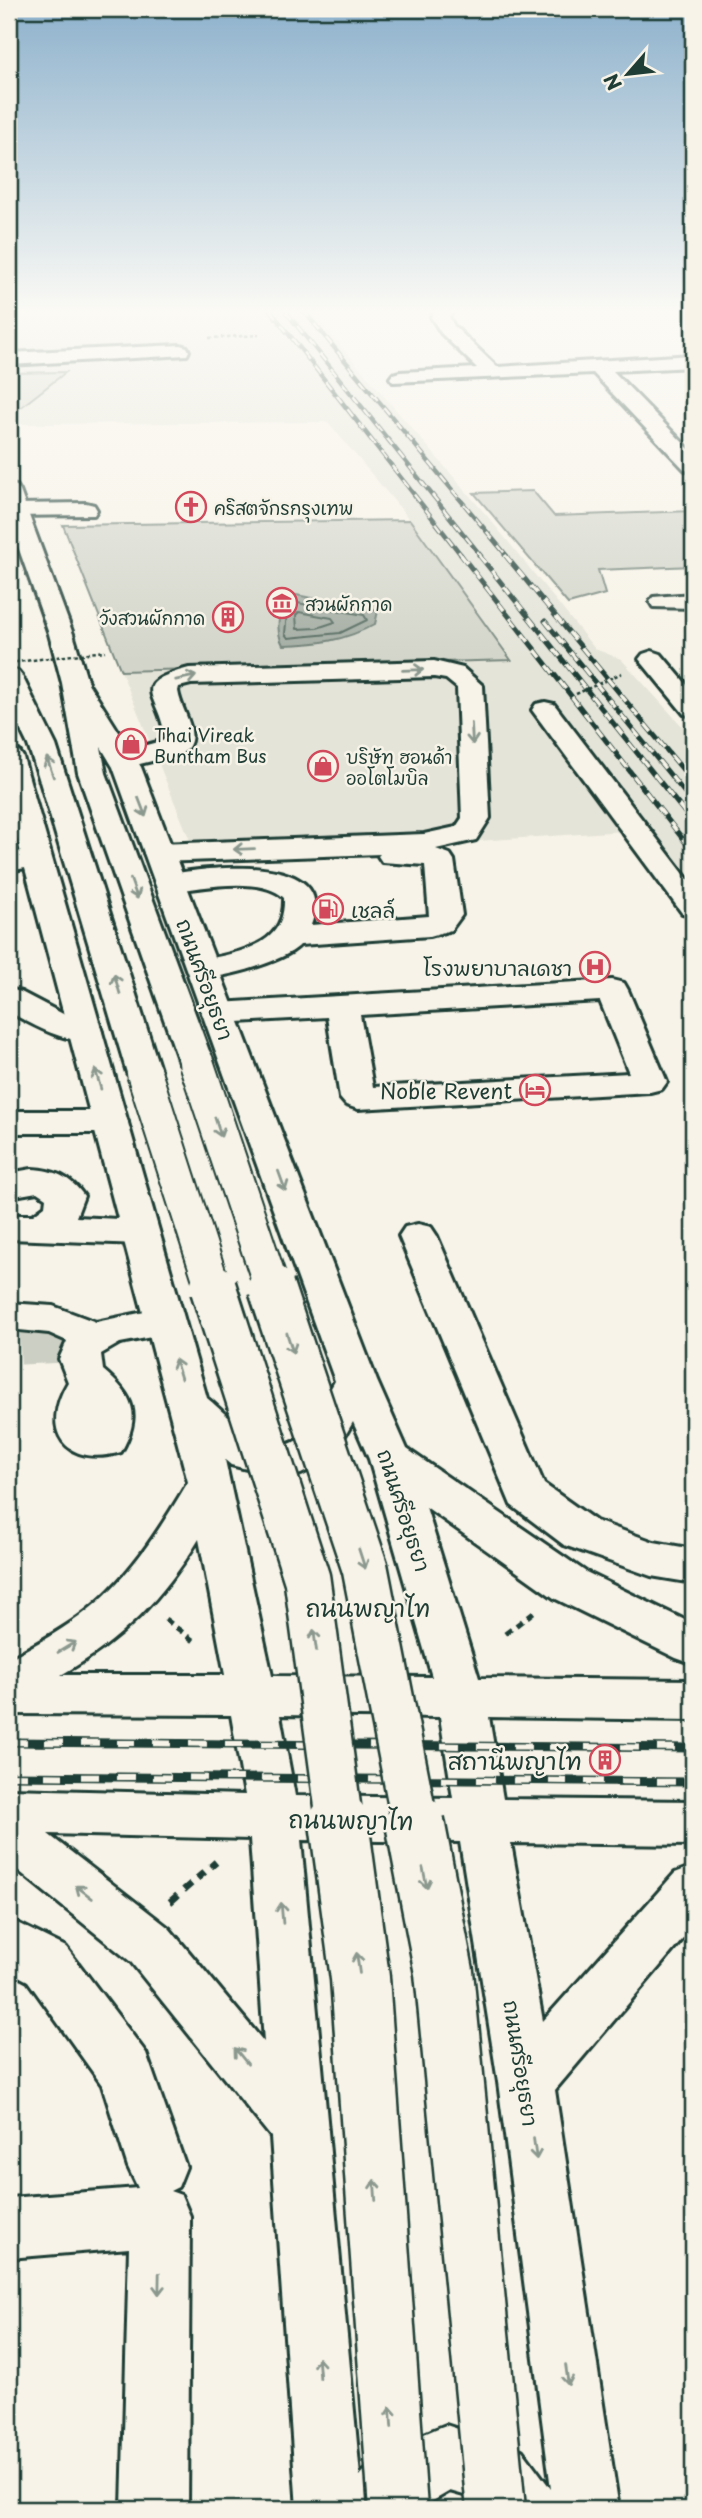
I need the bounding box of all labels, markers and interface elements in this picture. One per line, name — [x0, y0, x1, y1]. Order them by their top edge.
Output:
north arrow — [594, 38, 664, 108]
text: N — [596, 69, 628, 96]
church icon: คริสตจักรกรุงเทพ — [174, 490, 208, 524]
place label: คริสตจักรกรุงเทพ — [214, 494, 353, 523]
museum icon: สวนผักกาด — [265, 586, 299, 620]
place label: สวนผักกาด — [305, 590, 392, 617]
building icon: วังสวนผักกาด — [211, 600, 245, 634]
place label: วังสวนผักกาด — [99, 604, 205, 631]
one-way arrow — [401, 663, 424, 677]
one-way arrow — [174, 671, 197, 685]
place label: Thai Vireak Buntham Bus — [154, 721, 267, 769]
one-way arrow — [466, 722, 479, 745]
shop icon: Thai Vireak Buntham Bus — [114, 727, 148, 761]
place label: บริษัท ฮอนด้า ออโตโมบิล — [346, 743, 452, 791]
shop icon: บริษัท ฮอนด้า ออโตโมบิล — [306, 749, 340, 783]
one-way arrow — [42, 756, 55, 778]
one-way arrow — [137, 796, 149, 818]
one-way arrow — [233, 843, 256, 856]
one-way arrow — [129, 878, 141, 900]
fuel station icon: เชลล์ — [311, 892, 345, 926]
place label: เชลล์ — [351, 893, 395, 925]
street label: ถนนศรีอยุธยา — [167, 914, 243, 1045]
hospital icon: โรงพยาบาลเดชา — [578, 950, 612, 984]
place label: โรงพยาบาลเดชา — [423, 951, 572, 983]
one-way arrow — [109, 974, 122, 996]
one-way arrow — [91, 1068, 104, 1090]
hotel icon: Noble Revent — [518, 1073, 552, 1107]
place label: Noble Revent — [380, 1074, 512, 1106]
one-way arrow — [212, 1116, 225, 1138]
one-way arrow — [276, 1170, 289, 1192]
one-way arrow — [285, 1331, 297, 1353]
one-way arrow — [171, 1358, 184, 1380]
street label: ถนนศรีอยุธยา — [368, 1444, 440, 1576]
one-way arrow — [357, 1547, 369, 1569]
district label: ถนนพญาไท — [305, 1589, 431, 1625]
one-way arrow — [309, 1629, 322, 1652]
one-way arrow — [57, 1640, 77, 1654]
place label: สถานีพญาไท — [448, 1742, 582, 1778]
building icon: สถานีพญาไท — [588, 1743, 622, 1777]
street label: ถนนพญาไท — [288, 1800, 414, 1838]
one-way arrow — [419, 1866, 433, 1889]
one-way arrow — [75, 1885, 94, 1900]
one-way arrow — [275, 1902, 288, 1925]
one-way arrow — [351, 1952, 364, 1975]
street label: ถนนศรีอยุธยา — [494, 1998, 548, 2129]
one-way arrow — [233, 2047, 248, 2065]
one-way arrow — [529, 2137, 542, 2160]
one-way arrow — [368, 2179, 381, 2202]
one-way arrow — [152, 2273, 166, 2296]
one-way arrow — [312, 2357, 325, 2380]
one-way arrow — [560, 2363, 573, 2386]
one-way arrow — [384, 2406, 397, 2429]

